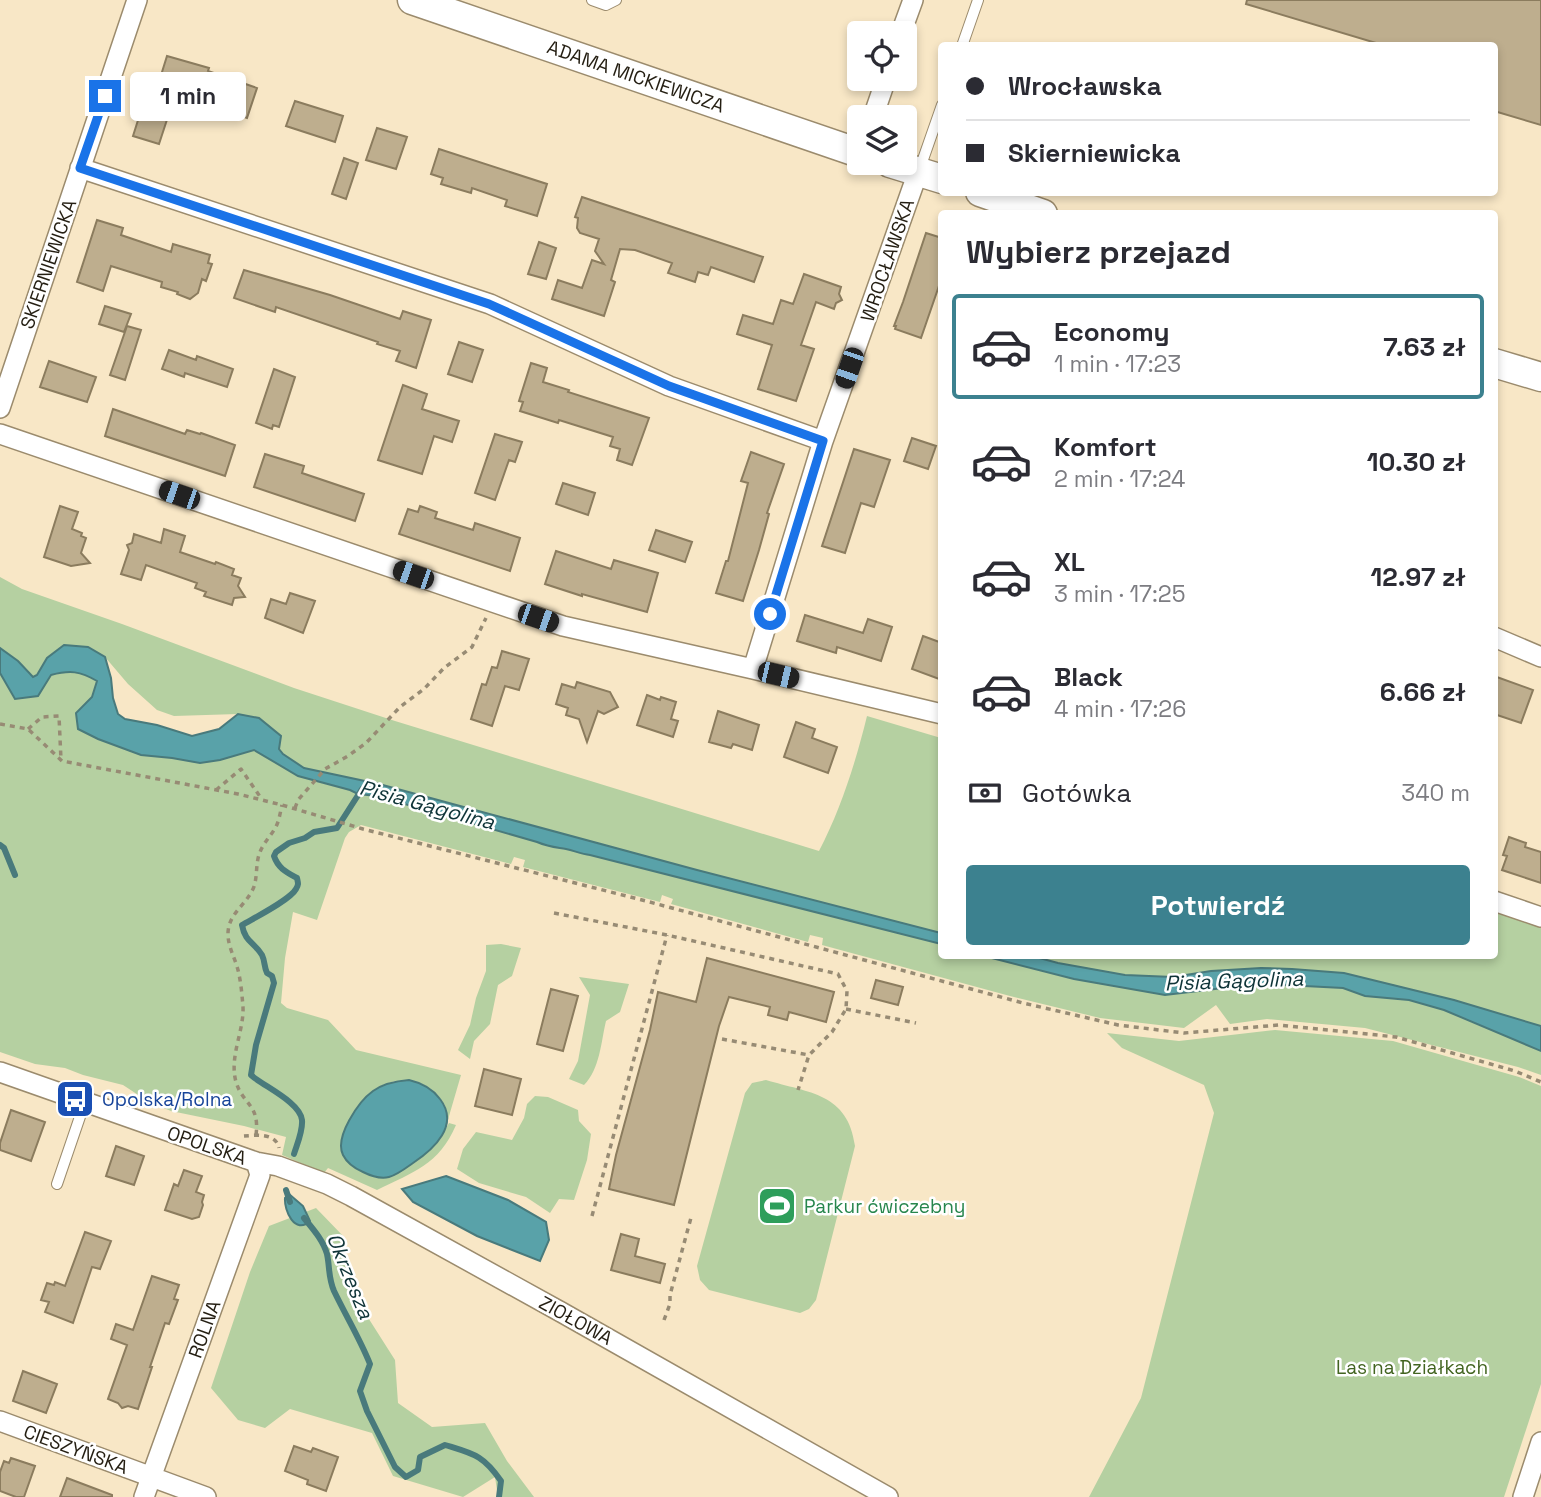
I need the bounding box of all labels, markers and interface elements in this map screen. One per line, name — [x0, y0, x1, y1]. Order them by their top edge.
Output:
map controls — [847, 21, 917, 175]
button: locate — [847, 21, 917, 91]
street label: ADAMA MICKIEWICZA — [544, 34, 728, 119]
text: Wrocławska — [1008, 69, 1162, 103]
callout: 1 min — [130, 72, 245, 120]
route end — [89, 80, 121, 112]
text: 1 min — [160, 81, 216, 111]
button: layers — [847, 105, 917, 175]
text: Skierniewicka — [1008, 136, 1180, 170]
street label: WROCŁAWSKA — [855, 195, 920, 325]
street label: SKIERNIEWICKA — [15, 196, 82, 332]
text: Wybierz przejazd — [966, 232, 1231, 272]
icon: car — [970, 315, 1033, 378]
text: Economy — [1054, 315, 1170, 349]
text: 7.63 zł — [1383, 330, 1466, 364]
car — [833, 345, 866, 391]
text: 1 min · 17:23 — [1054, 349, 1181, 379]
icon: car — [970, 430, 1033, 493]
text: Komfort — [1054, 430, 1157, 464]
text: 10.30 zł — [1367, 445, 1466, 479]
text: 2 min · 17:24 — [1054, 464, 1185, 494]
car — [156, 478, 203, 512]
icon: car — [970, 545, 1033, 608]
text: XL — [1054, 545, 1085, 579]
car — [390, 558, 437, 592]
text: 12.97 zł — [1370, 560, 1466, 594]
text: 3 min · 17:25 — [1054, 579, 1186, 609]
route start — [754, 598, 786, 630]
car — [515, 601, 562, 635]
car — [756, 660, 801, 690]
icon: car — [970, 660, 1033, 723]
text: Black — [1054, 660, 1123, 694]
text: 6.66 zł — [1380, 675, 1466, 709]
text: 4 min · 17:26 — [1054, 694, 1186, 724]
water label: Pisia Gągolina — [357, 774, 499, 836]
icon: cash — [966, 774, 1004, 812]
text: Gotówka — [1022, 776, 1132, 810]
text: 340 m — [1401, 778, 1470, 808]
button: Potwierdź — [966, 865, 1470, 945]
water label: Pisia Gągolina — [1164, 965, 1305, 996]
bus stop icon: Opolska/Rolna — [54, 1078, 96, 1120]
place label: Opolska/Rolna — [102, 1087, 232, 1112]
street label: OPOLSKA — [164, 1120, 250, 1171]
sports icon: Parkur ćwiczebny — [756, 1185, 798, 1227]
place label: Parkur ćwiczebny — [804, 1194, 965, 1219]
water label: Okrzesza — [321, 1229, 380, 1324]
street label: ZIOŁOWA — [535, 1290, 617, 1351]
street label: ROLNA — [183, 1297, 226, 1361]
park label: Las na Działkach — [1336, 1355, 1488, 1380]
street label: CIESZYŃSKA — [20, 1419, 132, 1480]

